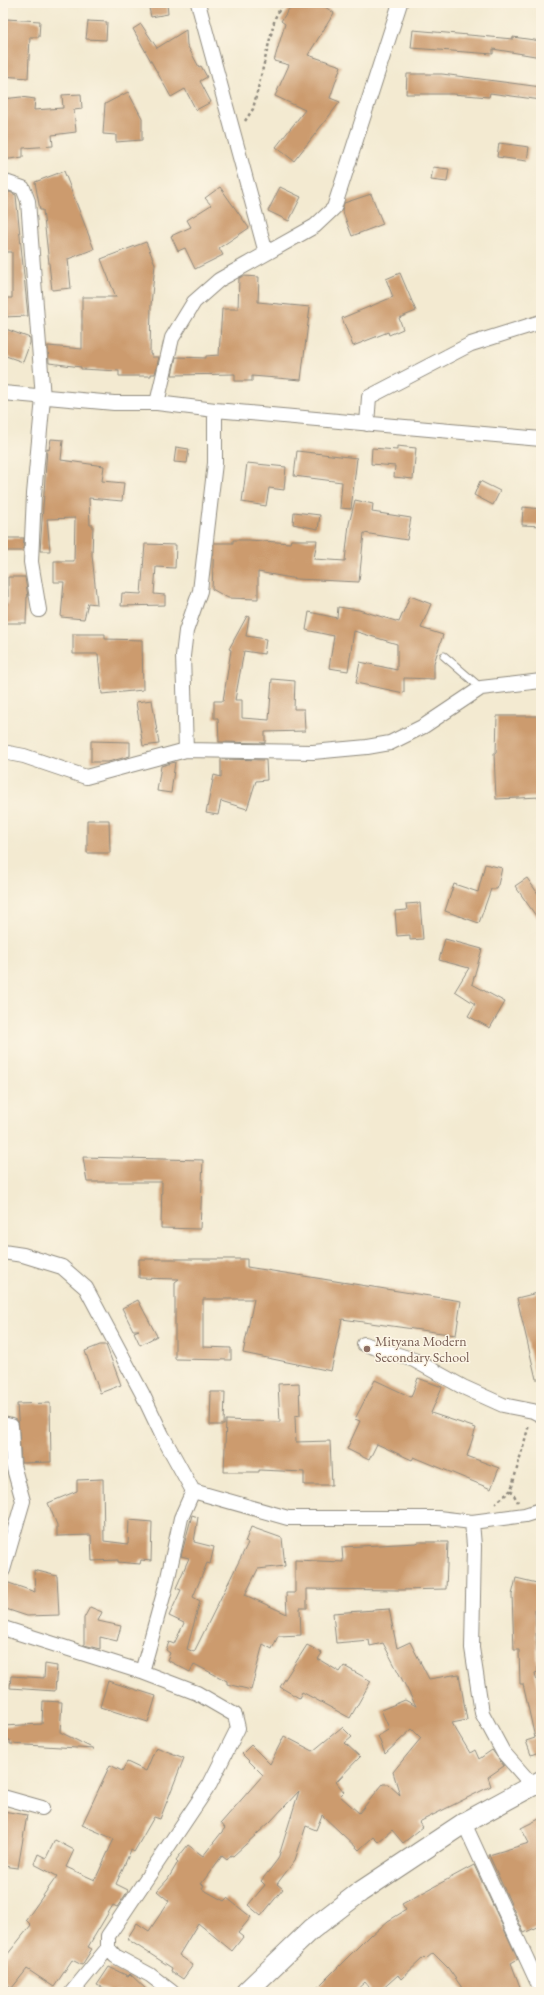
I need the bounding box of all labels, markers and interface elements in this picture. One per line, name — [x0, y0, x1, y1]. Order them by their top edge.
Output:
place label: Mityana Modern Secondary School — [375, 1332, 470, 1366]
marker: Mityana Modern Secondary School — [362, 1344, 372, 1354]

